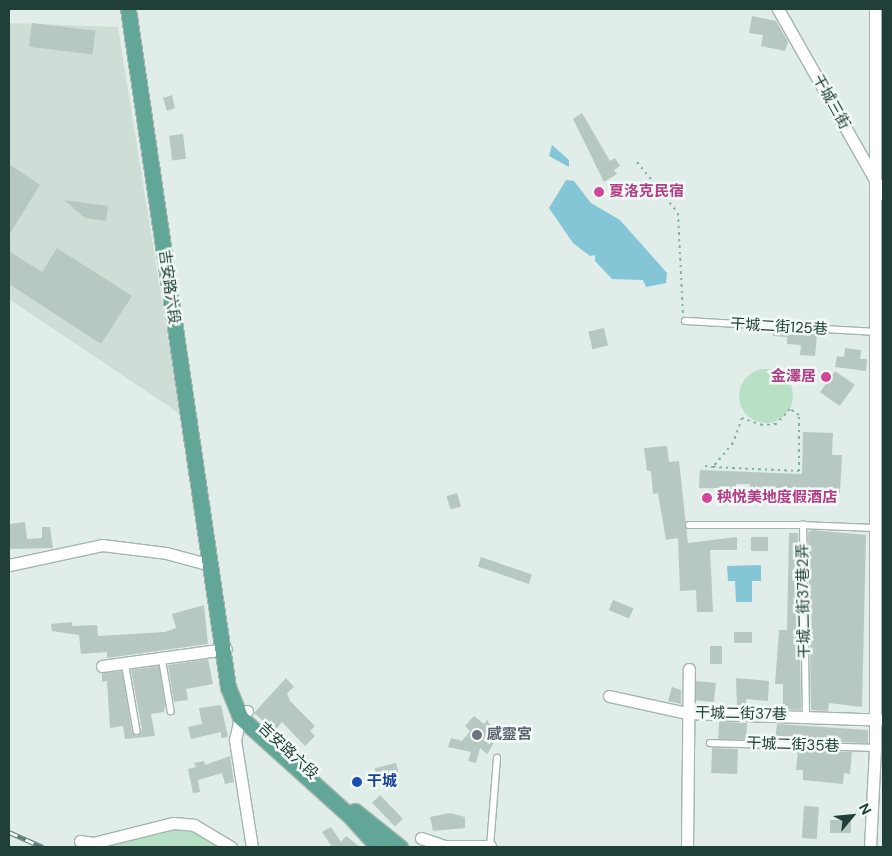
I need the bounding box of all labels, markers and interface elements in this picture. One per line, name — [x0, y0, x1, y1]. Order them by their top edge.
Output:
street label: 干城三街 — [809, 71, 853, 133]
place label: 夏洛克民宿 — [609, 183, 684, 201]
marker: 夏洛克民宿 — [593, 186, 605, 198]
street label: 吉安路六段 — [155, 249, 183, 325]
street label: 干城二街125巷 — [730, 315, 828, 339]
place label: 金澤居 — [771, 368, 816, 386]
marker: 金澤居 — [820, 371, 832, 383]
place label: 秧悦美地度假酒店 — [717, 489, 837, 507]
marker: 秧悦美地度假酒店 — [701, 492, 713, 504]
street label: 干城二街37巷2弄 — [794, 543, 814, 659]
street label: 干城二街37巷 — [695, 704, 787, 724]
street label: 吉安路六段 — [254, 719, 322, 783]
place label: 感靈宮 — [487, 726, 532, 744]
marker: 感靈宮 — [471, 729, 483, 741]
street label: 干城二街35巷 — [746, 734, 840, 756]
place label: 干城 — [367, 773, 397, 791]
marker: 干城 — [351, 776, 363, 788]
north arrow — [827, 791, 877, 841]
text: N — [855, 800, 876, 818]

